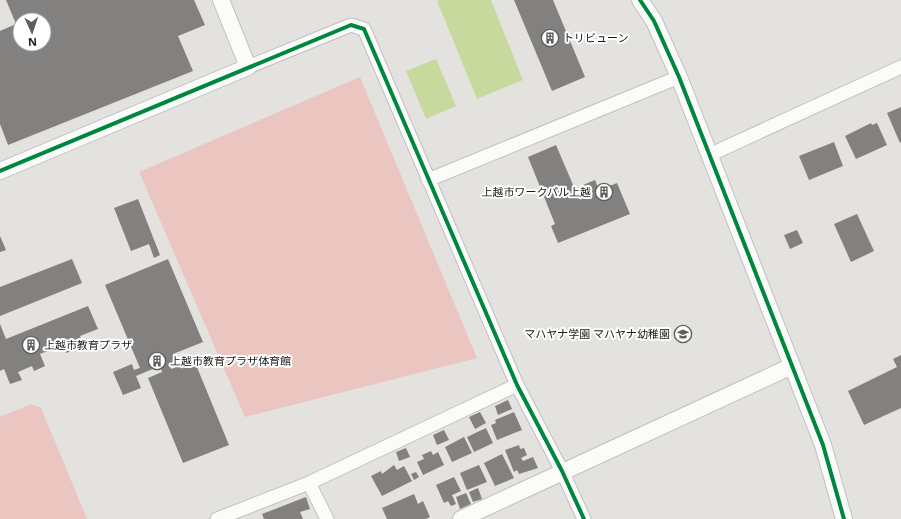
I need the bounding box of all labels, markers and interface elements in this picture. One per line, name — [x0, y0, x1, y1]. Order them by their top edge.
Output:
north arrow — [12, 12, 52, 52]
building icon: トリビューン — [540, 28, 560, 48]
place label: トリビューン — [563, 30, 628, 45]
text: N — [28, 35, 37, 50]
building icon: 上越市ワークパル上越 — [594, 182, 614, 202]
place label: 上越市ワークパル上越 — [482, 184, 591, 199]
school or university icon: マハヤナ学園 マハヤナ幼稚園 — [673, 324, 693, 344]
place label: マハヤナ学園 マハヤナ幼稚園 — [524, 326, 670, 341]
building icon: 上越市教育プラザ — [21, 335, 41, 355]
place label: 上越市教育プラザ — [44, 337, 132, 352]
building icon: 上越市教育プラザ体育館 — [147, 351, 167, 371]
place label: 上越市教育プラザ体育館 — [170, 353, 291, 368]

